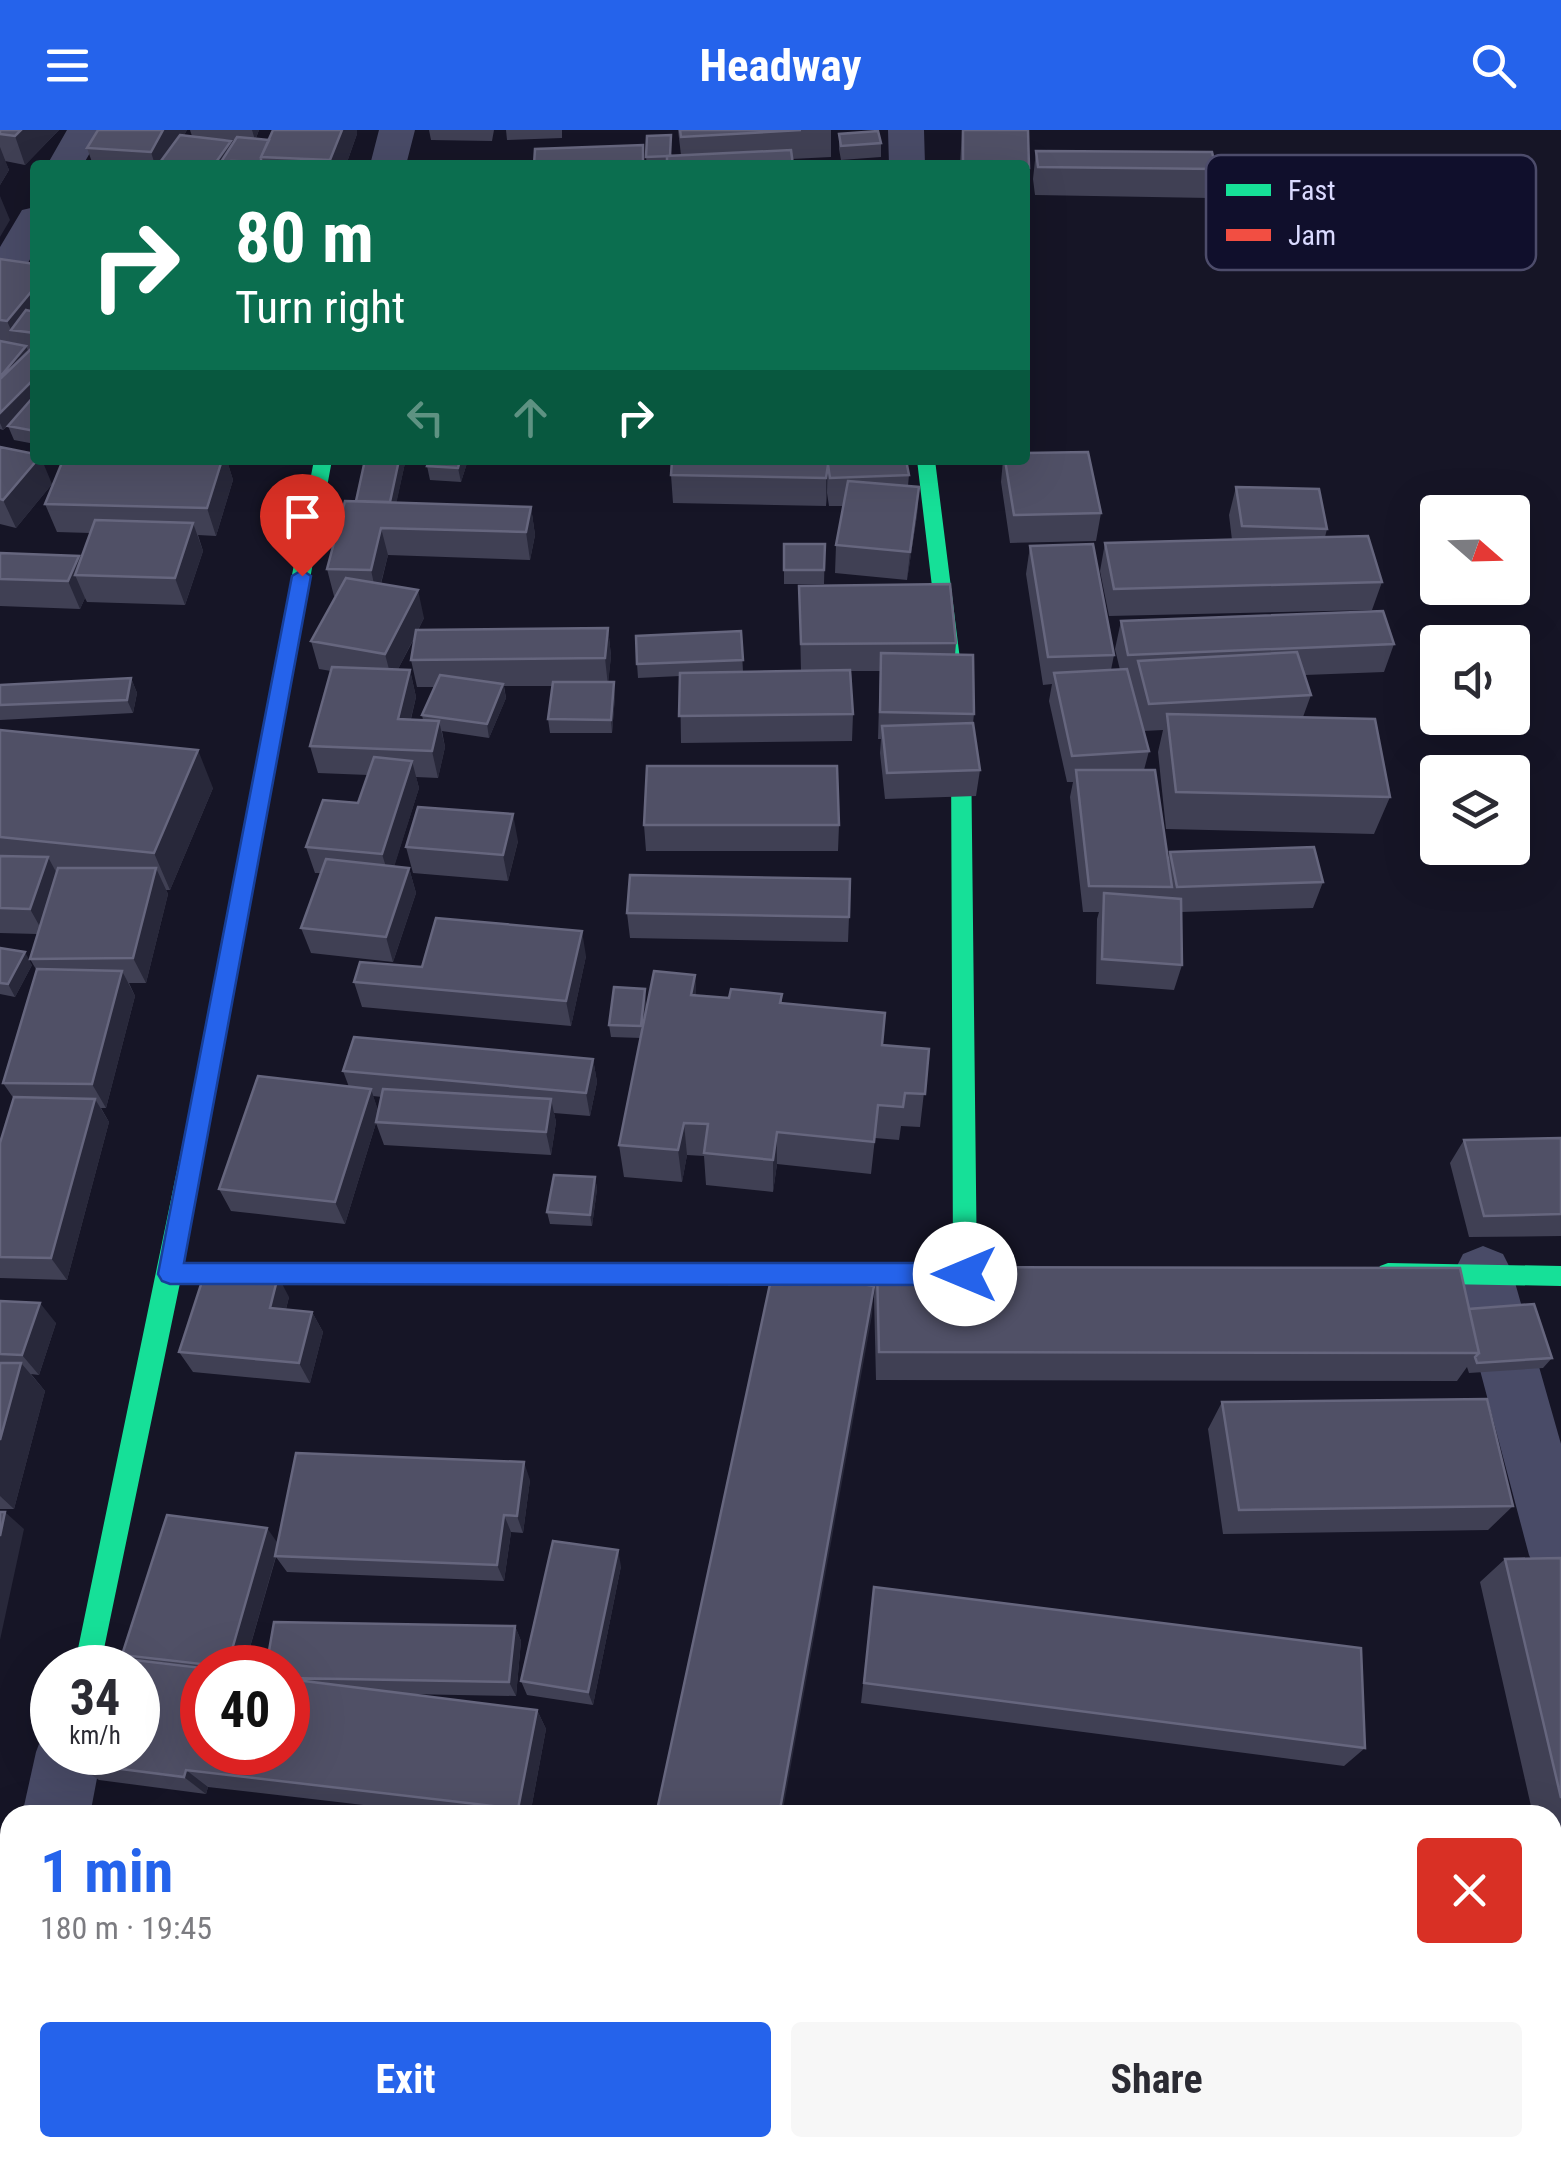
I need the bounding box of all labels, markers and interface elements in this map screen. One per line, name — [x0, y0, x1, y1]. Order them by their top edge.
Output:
icon: menu — [40, 38, 95, 93]
icon: search — [1466, 38, 1521, 93]
text: Headway — [699, 39, 862, 92]
legend — [1206, 155, 1536, 270]
text: Fast — [1288, 174, 1335, 207]
text: 80 m — [235, 197, 374, 279]
icon: right — [70, 200, 200, 330]
text: Jam — [1288, 219, 1336, 252]
text: Turn right — [235, 281, 405, 334]
icon: left — [398, 390, 453, 445]
icon: ahead — [503, 390, 558, 445]
icon: right — [608, 390, 663, 445]
pin — [260, 474, 345, 577]
icon: arrive — [275, 489, 330, 544]
north arrow — [1420, 495, 1530, 605]
map controls — [1420, 495, 1530, 865]
button: sound — [1420, 625, 1530, 735]
button: layers — [1420, 755, 1530, 865]
position arrow — [913, 1222, 1017, 1326]
speed limit sign: 40 — [180, 1645, 310, 1775]
text: 34 — [70, 1669, 120, 1727]
text: km/h — [69, 1721, 121, 1750]
text: 1 min — [40, 1836, 173, 1907]
button: close — [1417, 1838, 1522, 1943]
text: 180 m · 19:45 — [40, 1909, 212, 1947]
button: Exit — [40, 2022, 771, 2137]
button: Share — [791, 2022, 1522, 2137]

